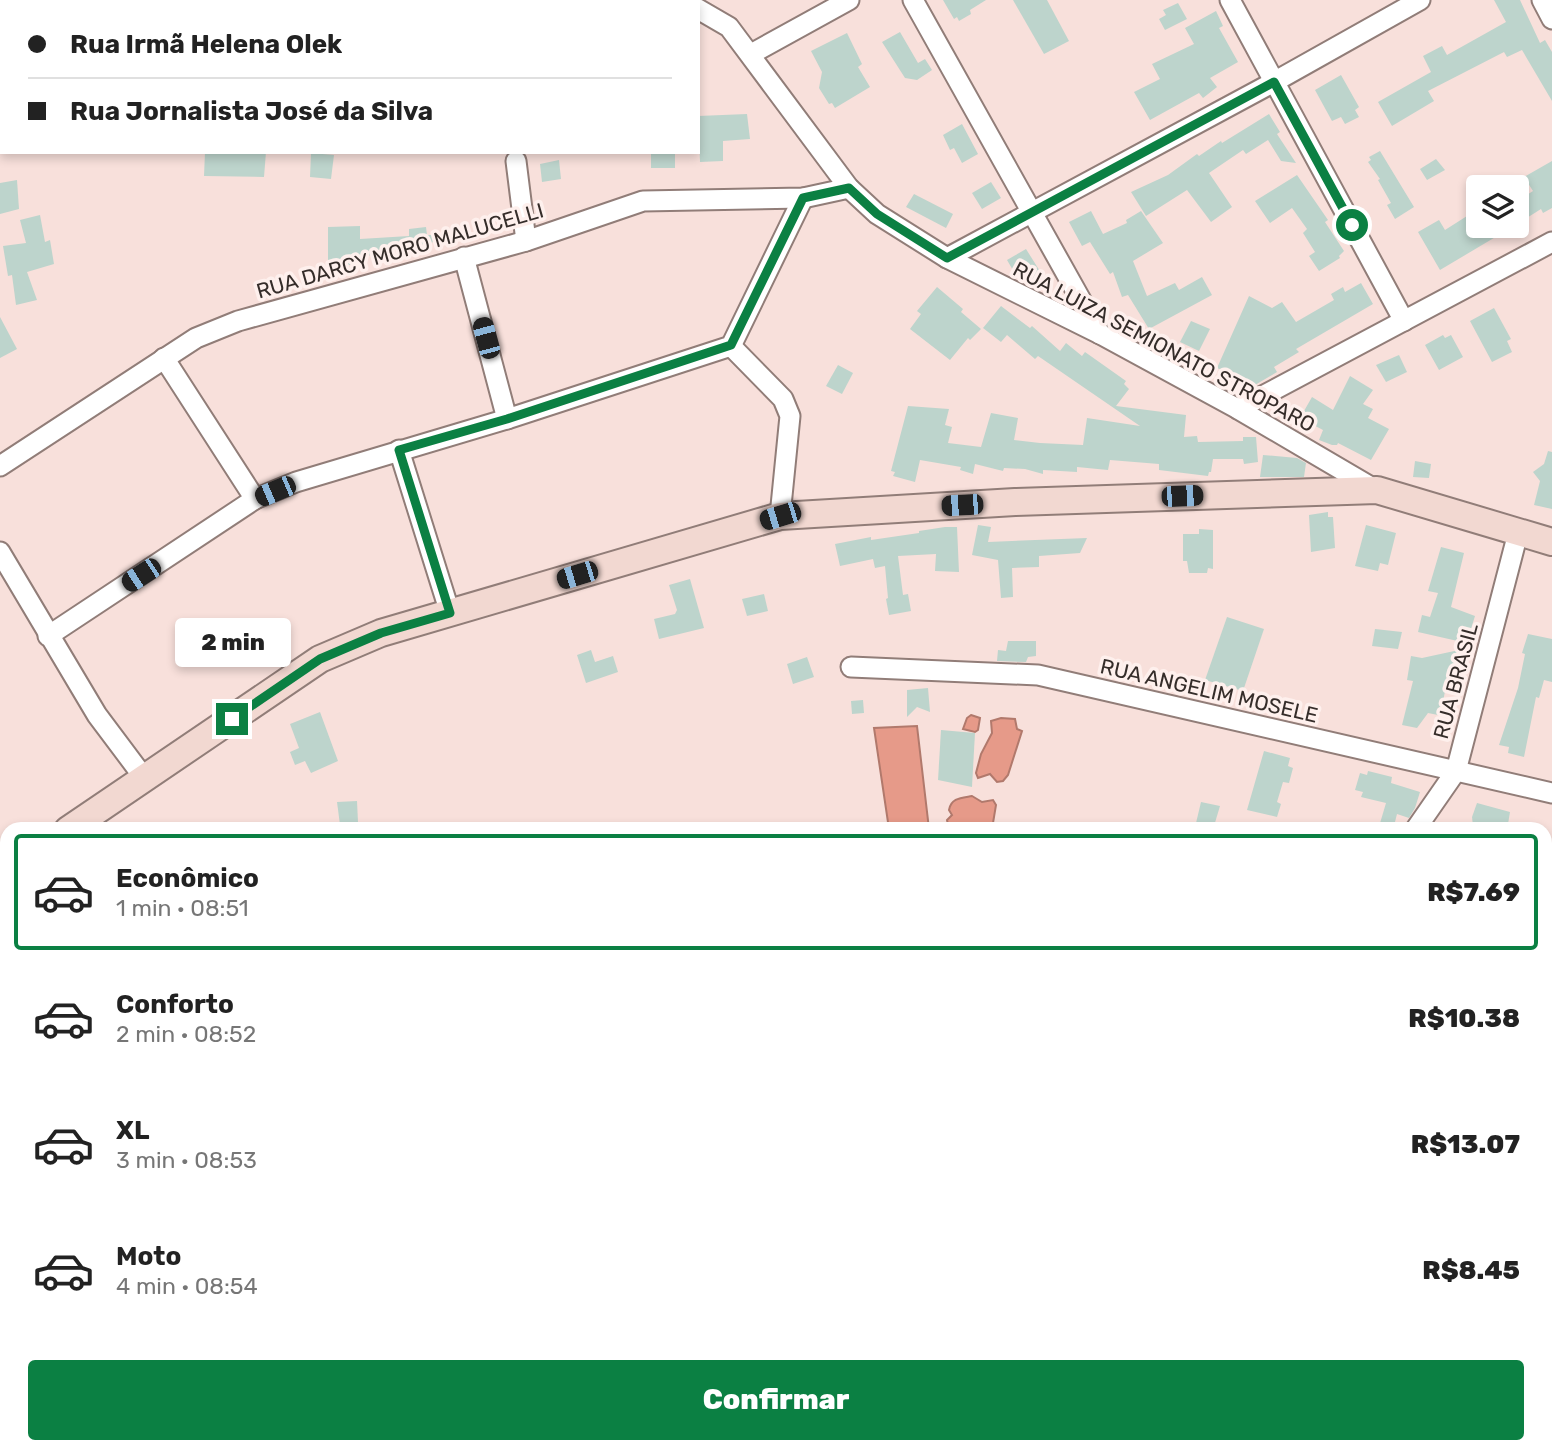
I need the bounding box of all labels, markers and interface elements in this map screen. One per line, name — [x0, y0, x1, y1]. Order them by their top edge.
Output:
text: Rua Irmã Helena Olek — [70, 29, 342, 60]
text: Rua Jornalista José da Silva — [70, 96, 433, 127]
map controls — [1466, 175, 1529, 238]
button: layers — [1466, 175, 1529, 238]
street label: RUA DARCY MORO MALUCELLI — [253, 197, 546, 304]
route start — [1336, 209, 1368, 241]
street label: RUA LUIZA SEMIONATO STROPARO — [1009, 256, 1320, 437]
car — [471, 315, 502, 361]
car — [252, 473, 299, 509]
car — [1161, 485, 1204, 507]
car — [941, 493, 984, 517]
car — [757, 500, 804, 532]
car — [118, 555, 165, 595]
car — [554, 559, 601, 591]
callout: 2 min — [174, 618, 290, 666]
street label: RUA BRASIL — [1428, 620, 1483, 742]
text: 2 min — [201, 628, 265, 656]
street label: RUA ANGELIM MOSELE — [1098, 653, 1320, 728]
route end — [216, 703, 248, 735]
icon: car — [32, 861, 95, 924]
text: Econômico — [116, 863, 259, 894]
text: R$7.69 — [1427, 877, 1520, 908]
text: 1 min · 08:51 — [116, 894, 249, 922]
icon: car — [32, 987, 95, 1050]
text: Conforto — [116, 989, 234, 1020]
text: R$10.38 — [1408, 1003, 1520, 1034]
text: 2 min · 08:52 — [116, 1020, 256, 1048]
icon: car — [32, 1113, 95, 1176]
text: XL — [116, 1115, 149, 1146]
text: R$13.07 — [1411, 1129, 1520, 1160]
text: 3 min · 08:53 — [116, 1146, 257, 1174]
icon: car — [32, 1239, 95, 1302]
text: Moto — [116, 1241, 181, 1272]
text: R$8.45 — [1422, 1255, 1520, 1286]
text: 4 min · 08:54 — [116, 1272, 258, 1300]
button: Confirmar — [28, 1360, 1524, 1440]

